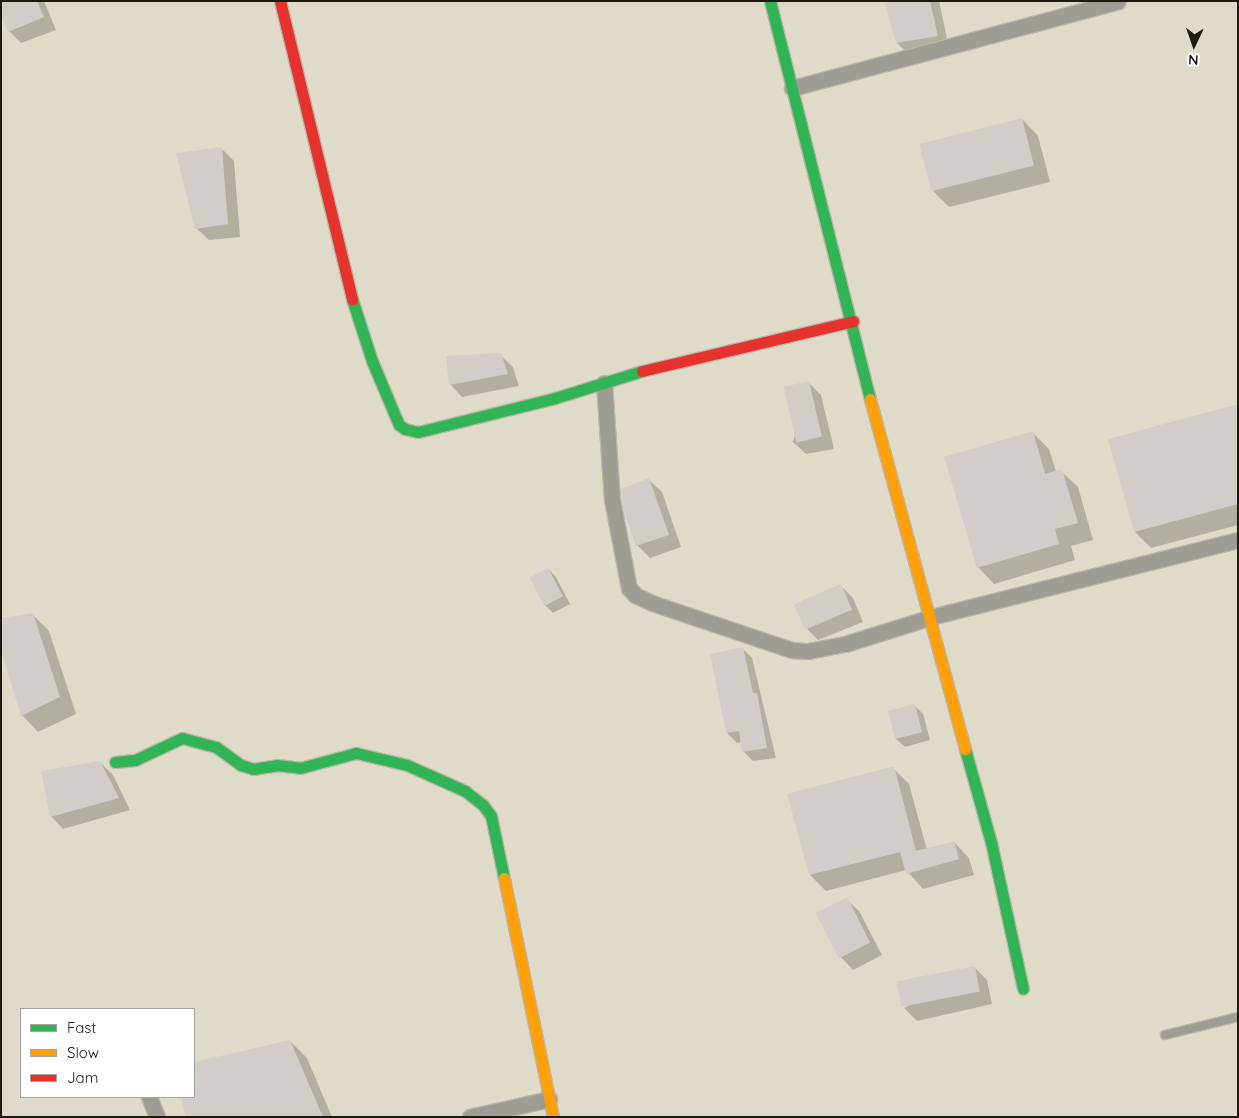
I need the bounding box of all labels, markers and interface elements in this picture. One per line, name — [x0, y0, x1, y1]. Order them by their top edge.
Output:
north arrow — [1169, 20, 1219, 70]
text: N — [1188, 51, 1199, 69]
legend — [20, 1008, 195, 1098]
text: Fast — [67, 1018, 96, 1037]
text: Slow — [67, 1043, 99, 1062]
text: Jam — [67, 1068, 98, 1087]

